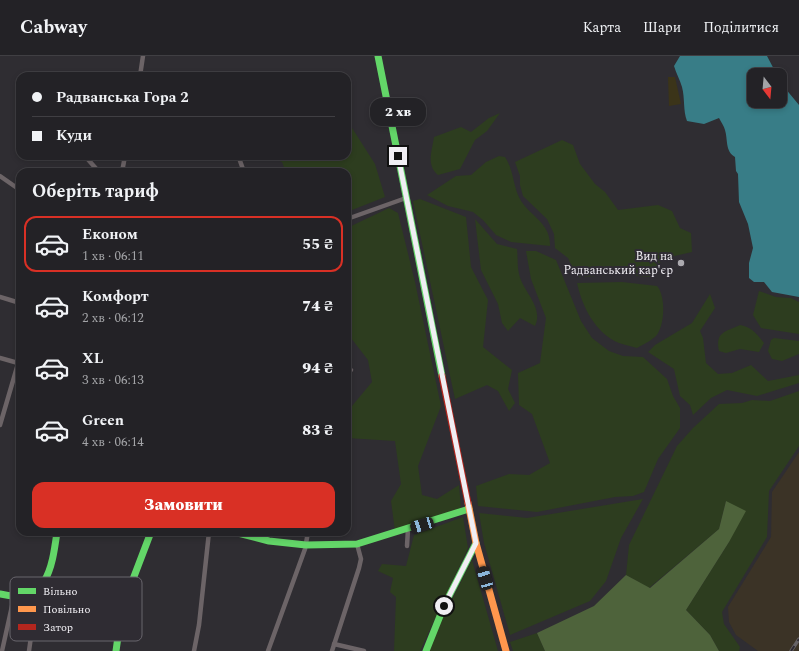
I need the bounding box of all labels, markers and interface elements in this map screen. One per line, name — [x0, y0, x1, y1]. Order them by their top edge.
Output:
text: Cabway — [20, 13, 87, 42]
text: Карта — [583, 17, 621, 38]
text: Шари — [643, 17, 681, 38]
text: Поділитися — [703, 17, 779, 38]
north arrow — [747, 68, 787, 108]
map controls — [747, 68, 787, 108]
text: Радванська Гора 2 — [56, 86, 189, 109]
callout: 2 хв — [370, 98, 426, 126]
text: 2 хв — [385, 102, 411, 122]
text: Куди — [56, 124, 92, 147]
route end — [389, 147, 407, 165]
text: Оберіть тариф — [32, 178, 159, 205]
text: Економ — [82, 223, 138, 246]
icon: car — [34, 226, 70, 262]
text: 55 ₴ — [302, 233, 333, 256]
text: 1 хв · 06:11 — [82, 246, 144, 266]
place label: Вид на Радванський кар'єр — [564, 247, 673, 280]
marker: Вид на Радванський кар'єр — [676, 258, 686, 268]
text: Комфорт — [82, 285, 149, 308]
icon: car — [34, 288, 70, 324]
text: 74 ₴ — [302, 295, 333, 318]
text: 2 хв · 06:12 — [82, 308, 144, 328]
text: XL — [82, 347, 103, 370]
icon: car — [34, 350, 70, 386]
text: 94 ₴ — [302, 357, 333, 380]
text: 3 хв · 06:13 — [82, 370, 144, 390]
text: Green — [82, 409, 124, 432]
icon: car — [34, 412, 70, 448]
text: 83 ₴ — [302, 419, 333, 442]
text: 4 хв · 06:14 — [82, 432, 144, 452]
button: Замовити — [32, 482, 335, 528]
car — [409, 516, 435, 534]
car — [476, 565, 494, 591]
legend — [10, 577, 142, 641]
text: Вільно — [43, 583, 78, 600]
route start — [435, 597, 453, 615]
text: Повільно — [43, 601, 90, 618]
text: Затор — [43, 619, 73, 636]

